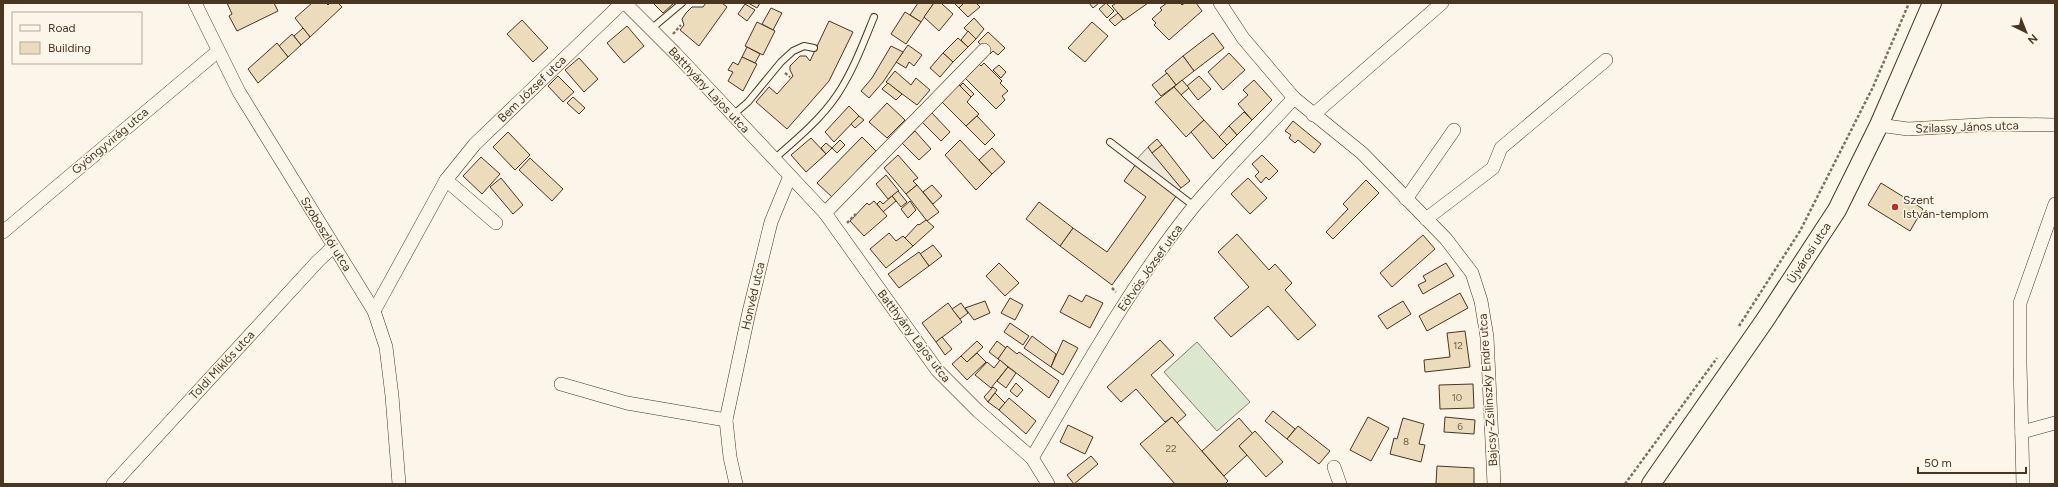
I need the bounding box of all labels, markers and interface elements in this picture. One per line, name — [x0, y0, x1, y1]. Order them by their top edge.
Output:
legend — [12, 12, 142, 64]
north arrow — [2006, 12, 2046, 52]
text: Road — [48, 21, 76, 35]
text: N — [2025, 31, 2040, 47]
text: Building — [48, 41, 91, 55]
street label: Batthyány Lajos utca — [666, 44, 752, 136]
street label: Bem József utca — [495, 53, 569, 125]
street label: Gyöngyvirág utca — [69, 105, 151, 177]
street label: Szilassy János utca — [1915, 118, 2019, 136]
place label: Szent István-templom — [1903, 193, 1988, 221]
street label: Szoboszlói utca — [298, 194, 354, 274]
marker: Szent István-templom — [1890, 202, 1900, 212]
street label: Újvárosi utca — [1784, 220, 1834, 286]
street label: Eötvös József utca — [1115, 222, 1185, 314]
street label: Honvéd utca — [738, 261, 768, 331]
street label: Batthyány Lajos utca — [875, 287, 953, 385]
street label: Bajcsy-Zsilinszky Endre utca — [1476, 313, 1500, 467]
street label: Toldi Miklós utca — [187, 328, 257, 402]
house number: 12 — [1453, 339, 1463, 352]
house number: 10 — [1452, 391, 1462, 404]
house number: 6 — [1457, 420, 1463, 433]
house number: 8 — [1403, 435, 1409, 448]
house number: 22 — [1165, 442, 1177, 455]
scale bar — [1918, 449, 2026, 475]
text: 50 m — [1924, 456, 1952, 470]

